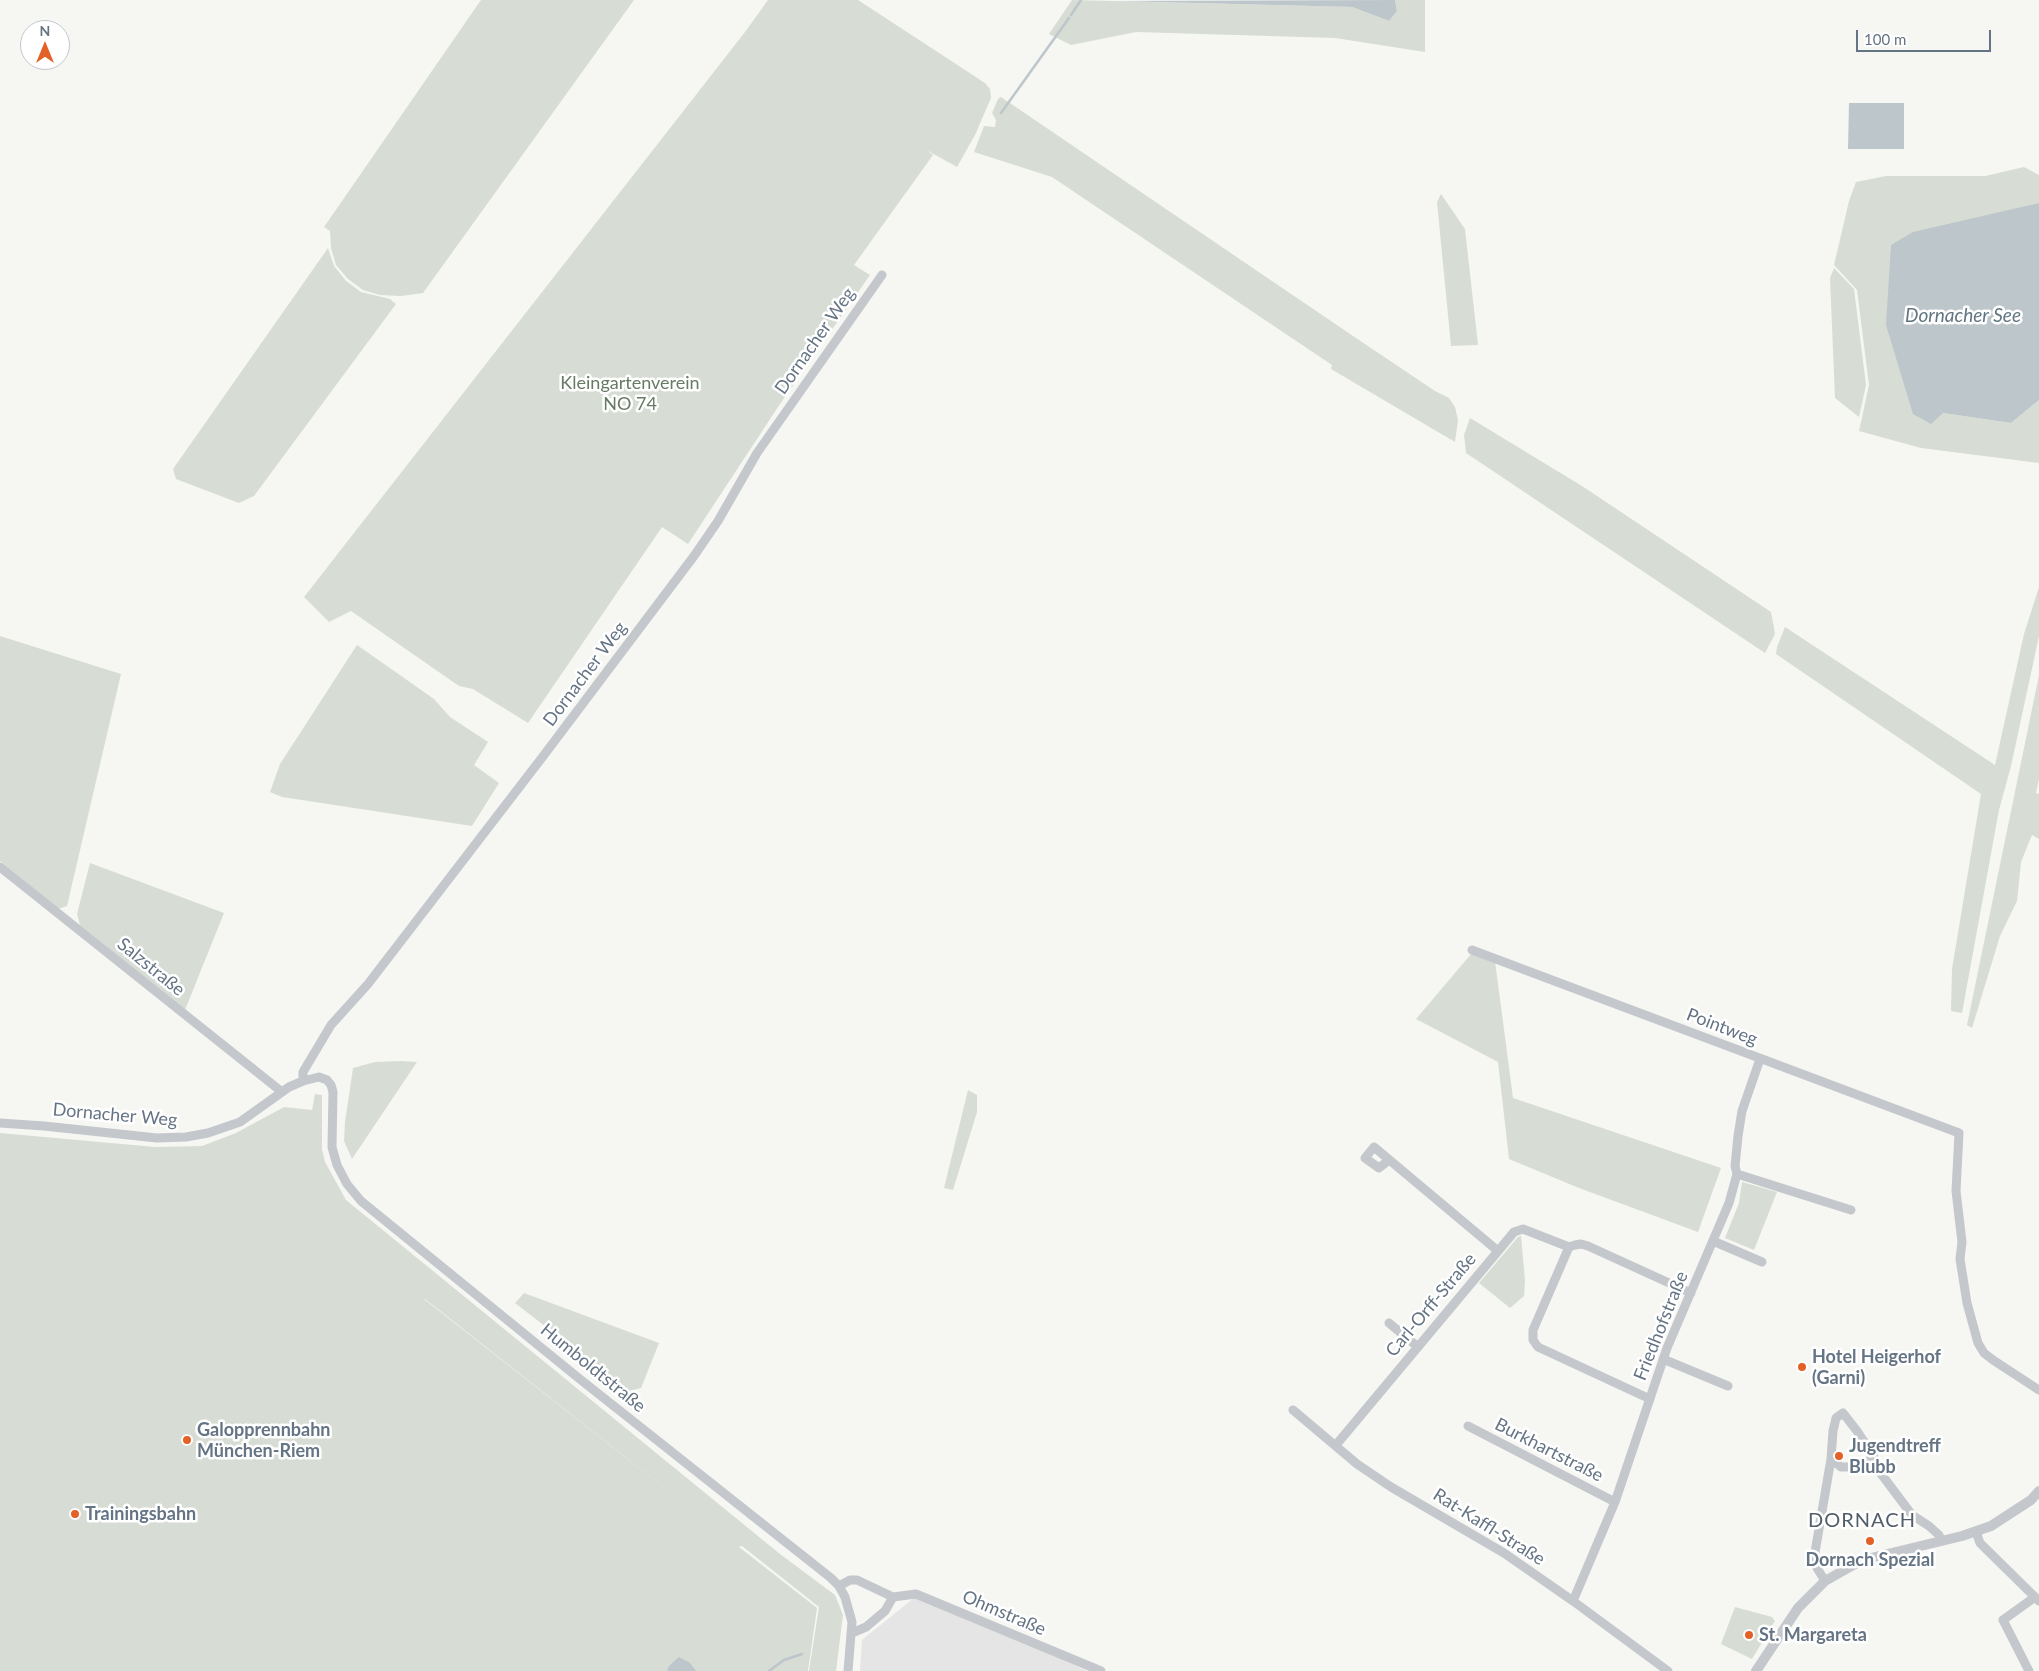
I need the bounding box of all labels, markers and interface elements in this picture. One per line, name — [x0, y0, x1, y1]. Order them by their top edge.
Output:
north arrow — [20, 20, 70, 70]
scale bar — [1859, 20, 1994, 52]
text: N — [40, 22, 50, 39]
text: 100 m — [1864, 30, 1906, 48]
street label: Dornacher Weg — [770, 284, 860, 398]
water label: Dornacher See — [1905, 305, 2021, 327]
park label: Kleingartenverein NO 74 — [560, 372, 700, 414]
street label: Dornacher Weg — [539, 618, 631, 730]
street label: Salzstraße — [113, 933, 189, 1001]
street label: Pointweg — [1684, 1004, 1760, 1050]
street label: Dornacher Weg — [52, 1099, 178, 1131]
street label: Carl-Orff-Straße — [1381, 1249, 1481, 1361]
street label: Friedhofstraße — [1629, 1268, 1693, 1384]
street label: Humboldtstraße — [536, 1319, 650, 1417]
place label: Hotel Heigerhof (Garni) — [1812, 1346, 1941, 1388]
marker: Hotel Heigerhof (Garni) — [1796, 1361, 1808, 1373]
street label: Burkhartstraße — [1491, 1413, 1607, 1487]
place label: Galopprennbahn München-Riem — [197, 1419, 330, 1462]
marker: Galopprennbahn München-Riem — [181, 1434, 193, 1446]
place label: Jugendtreff Blubb — [1849, 1435, 1941, 1478]
marker: Jugendtreff Blubb — [1833, 1450, 1845, 1462]
street label: Rat-Kaffl-Straße — [1429, 1484, 1549, 1570]
place label: Trainingsbahn — [85, 1503, 196, 1525]
marker: Trainingsbahn — [69, 1508, 81, 1520]
district label: DORNACH — [1807, 1509, 1917, 1533]
marker: Dornach Spezial — [1864, 1535, 1876, 1547]
place label: Dornach Spezial — [1805, 1549, 1935, 1571]
street label: Ohmstraße — [959, 1586, 1049, 1640]
place label: St. Margareta — [1759, 1624, 1867, 1646]
marker: St. Margareta — [1743, 1629, 1755, 1641]

